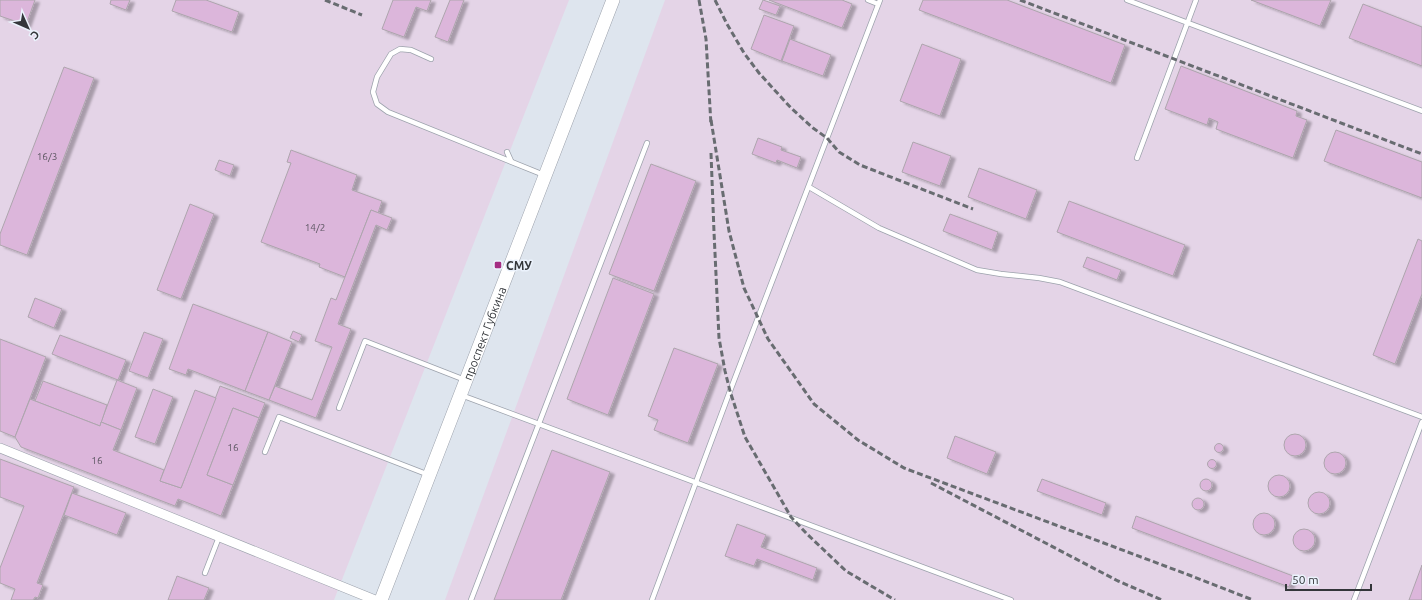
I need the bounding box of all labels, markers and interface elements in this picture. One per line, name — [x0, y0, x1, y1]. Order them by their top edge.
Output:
north arrow — [8, 8, 48, 48]
text: С — [28, 28, 42, 42]
house number: 16/3 — [37, 151, 57, 162]
house number: 14/2 — [305, 222, 325, 233]
place label: СМУ — [506, 259, 532, 272]
marker: СМУ — [493, 260, 503, 270]
street label: проспект Губкина — [460, 285, 508, 382]
house number: 16 — [227, 442, 239, 453]
house number: 16 — [91, 455, 103, 466]
scale bar — [1286, 566, 1371, 592]
text: 50 m — [1292, 573, 1319, 586]

